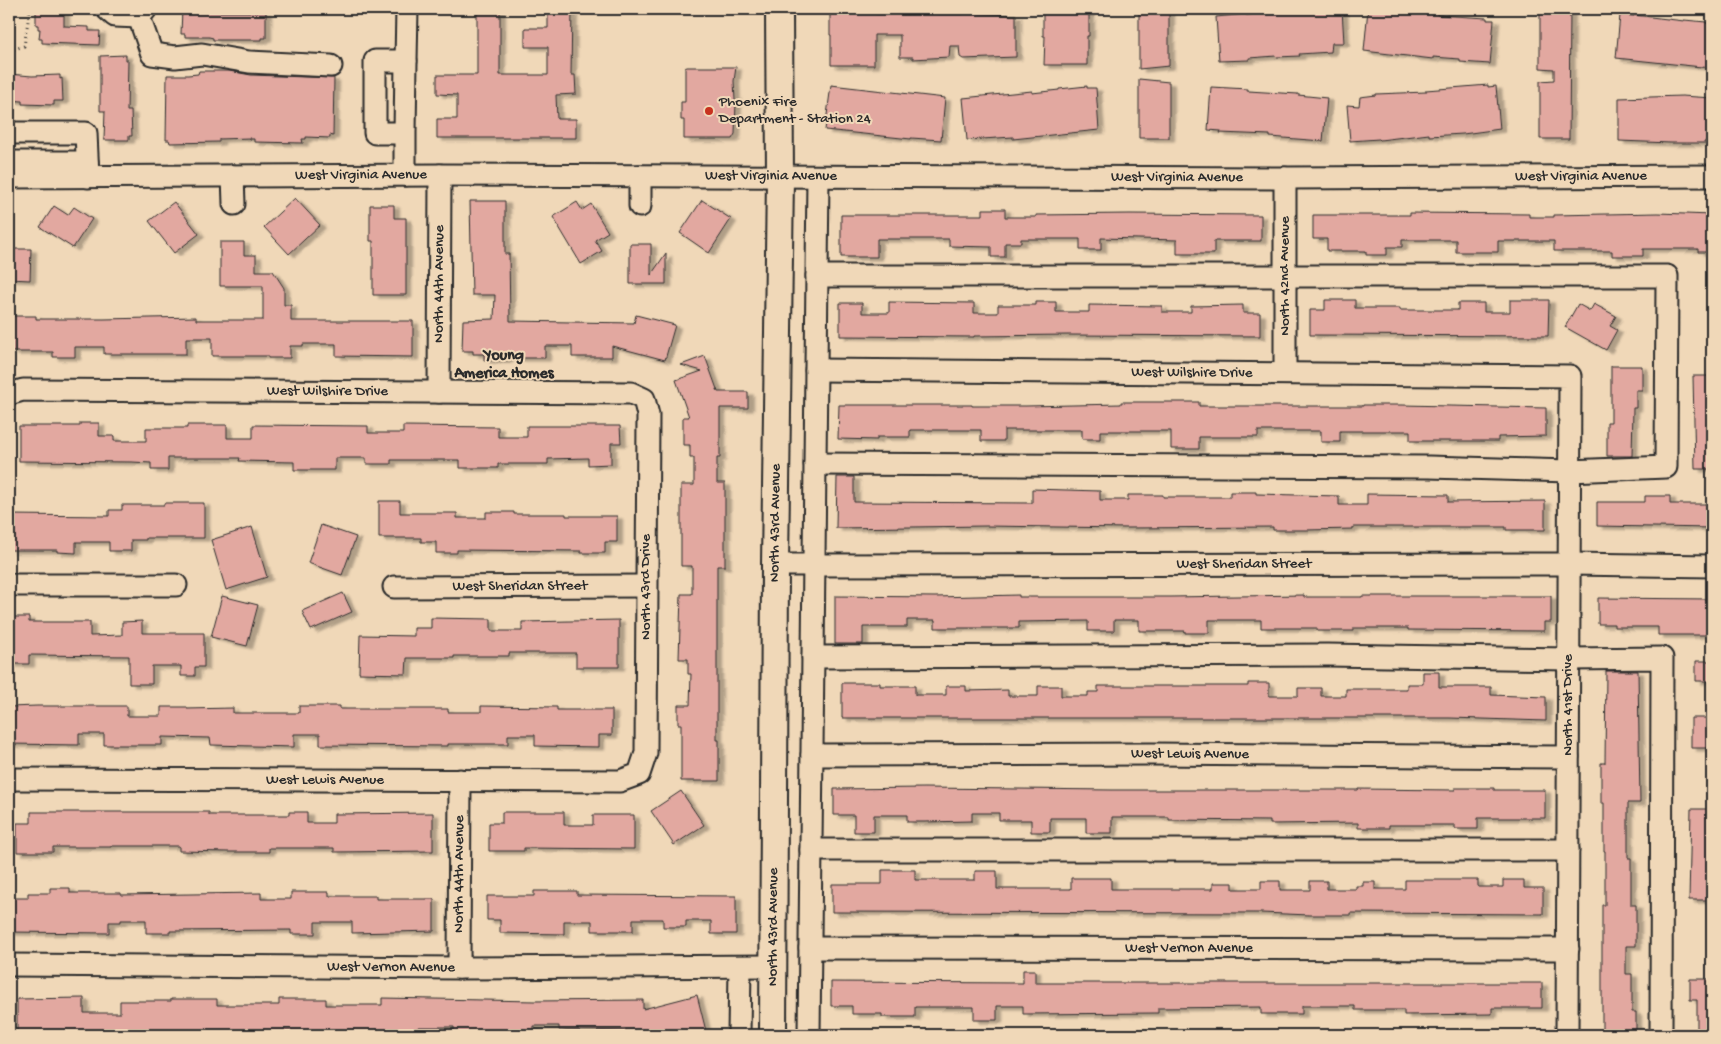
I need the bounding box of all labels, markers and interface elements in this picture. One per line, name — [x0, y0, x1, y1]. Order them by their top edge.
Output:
place label: Phoenix Fire Department - Station 24 — [718, 93, 871, 128]
marker: Phoenix Fire Department - Station 24 — [703, 105, 715, 117]
street label: West Virginia Avenue — [295, 166, 427, 185]
street label: West Virginia Avenue — [705, 167, 837, 185]
street label: West Virginia Avenue — [1515, 167, 1647, 186]
street label: West Virginia Avenue — [1111, 168, 1243, 187]
street label: North 42nd Avenue — [1276, 216, 1294, 336]
street label: North 44th Avenue — [430, 225, 449, 343]
district label: Young America Homes — [453, 347, 555, 384]
street label: West Wilshire Drive — [1131, 364, 1253, 382]
street label: West Wilshire Drive — [267, 382, 388, 401]
street label: North 43rd Avenue — [766, 463, 785, 582]
street label: North 43rd Drive — [637, 534, 655, 640]
street label: West Sheridan Street — [1177, 555, 1313, 573]
street label: West Sheridan Street — [452, 577, 589, 596]
street label: North 41st Drive — [1559, 654, 1577, 756]
street label: West Lewis Avenue — [1131, 745, 1249, 764]
street label: West Lewis Avenue — [266, 771, 384, 789]
street label: North 44th Avenue — [450, 815, 469, 933]
street label: North 43rd Avenue — [764, 868, 783, 986]
street label: West Vernon Avenue — [1125, 939, 1253, 958]
street label: West Vernon Avenue — [327, 958, 455, 977]

